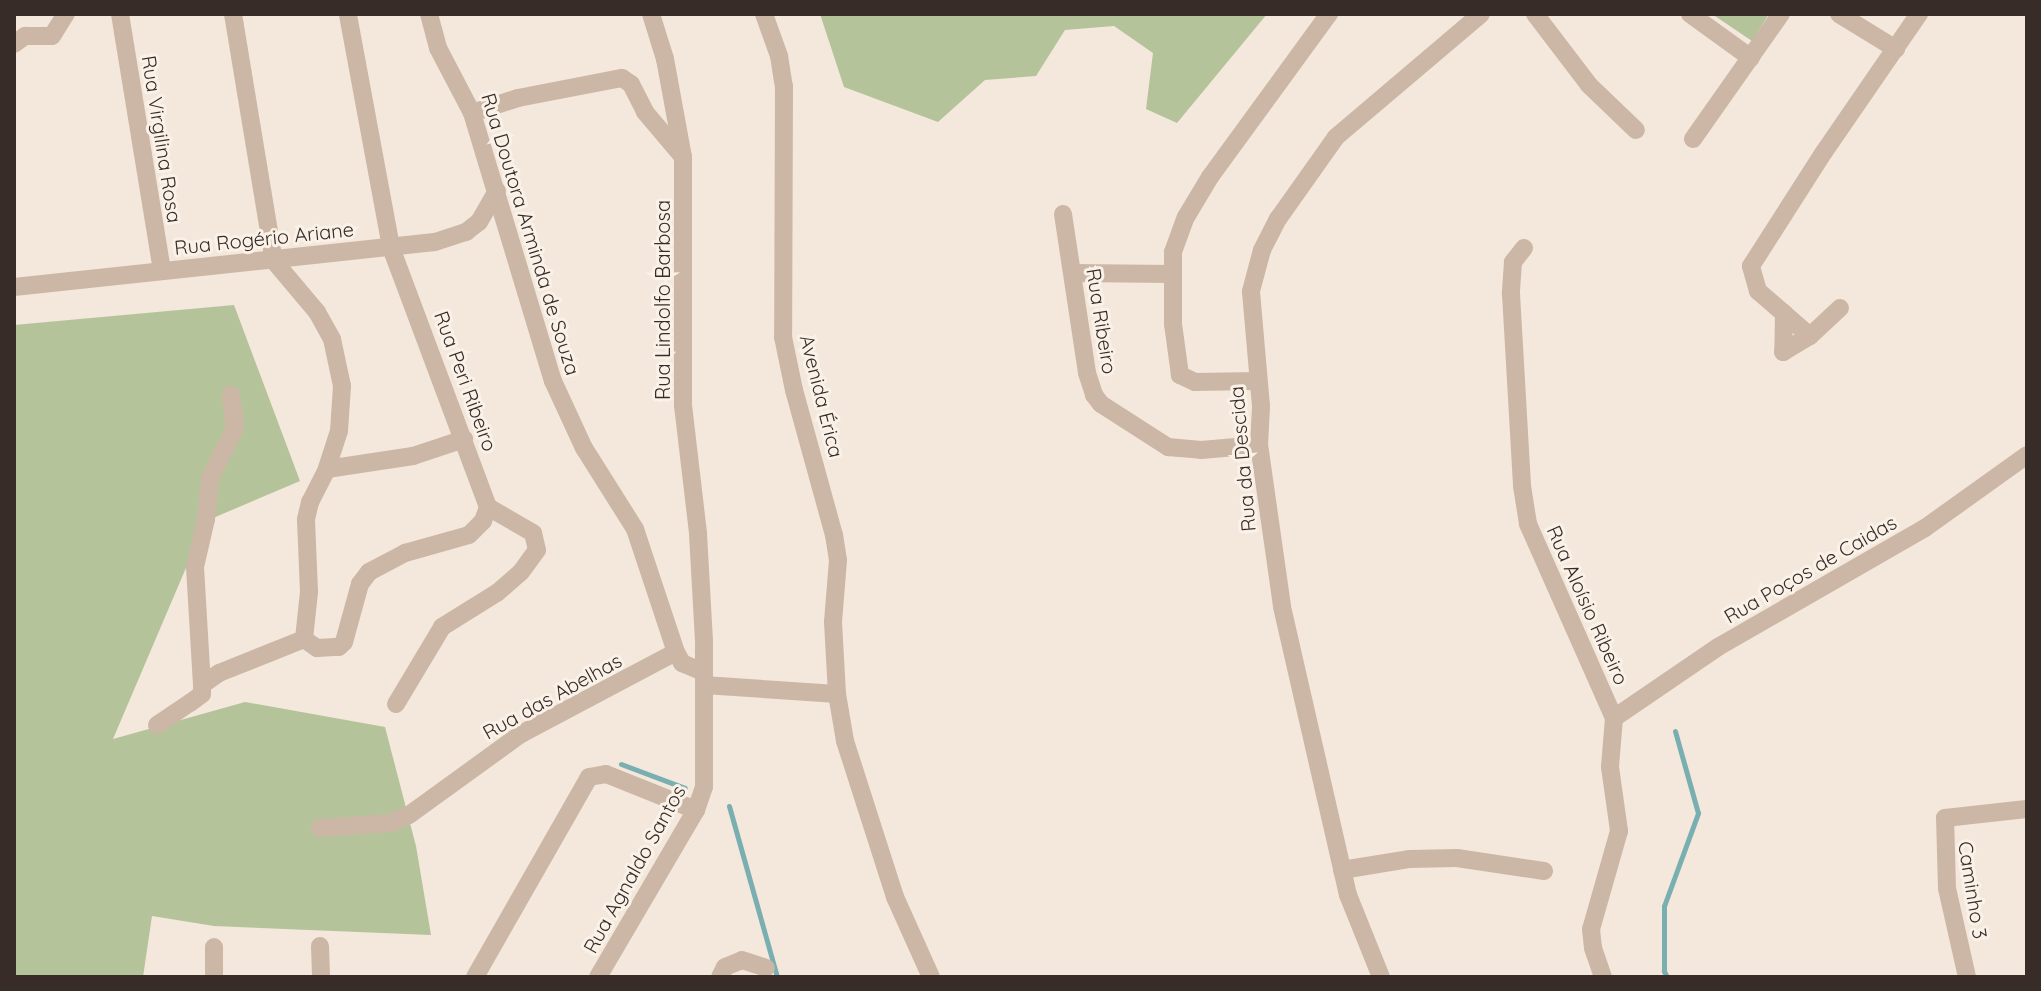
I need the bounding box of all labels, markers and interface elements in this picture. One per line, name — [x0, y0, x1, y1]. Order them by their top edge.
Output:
street label: Rua Virgilina Rosa — [137, 54, 187, 224]
street label: Rua Doutora Arminda de Souza — [477, 90, 585, 378]
street label: Rua Lindolfo Barbosa — [650, 200, 674, 400]
street label: Rua Rogério Ariane — [173, 217, 355, 259]
street label: Rua Ribeiro — [1082, 266, 1122, 376]
street label: Rua Peri Ribeiro — [430, 308, 502, 454]
street label: Avenida Érica — [795, 332, 849, 460]
street label: Rua da Descida — [1224, 385, 1260, 533]
street label: Rua Poços de Caidas — [1719, 510, 1901, 628]
street label: Rua Aloísio Ribeiro — [1542, 522, 1634, 688]
street label: Rua das Abelhas — [478, 648, 626, 744]
street label: Rua Agnaldo Santos — [578, 781, 690, 957]
street label: Caminho 3 — [1953, 839, 1993, 941]

